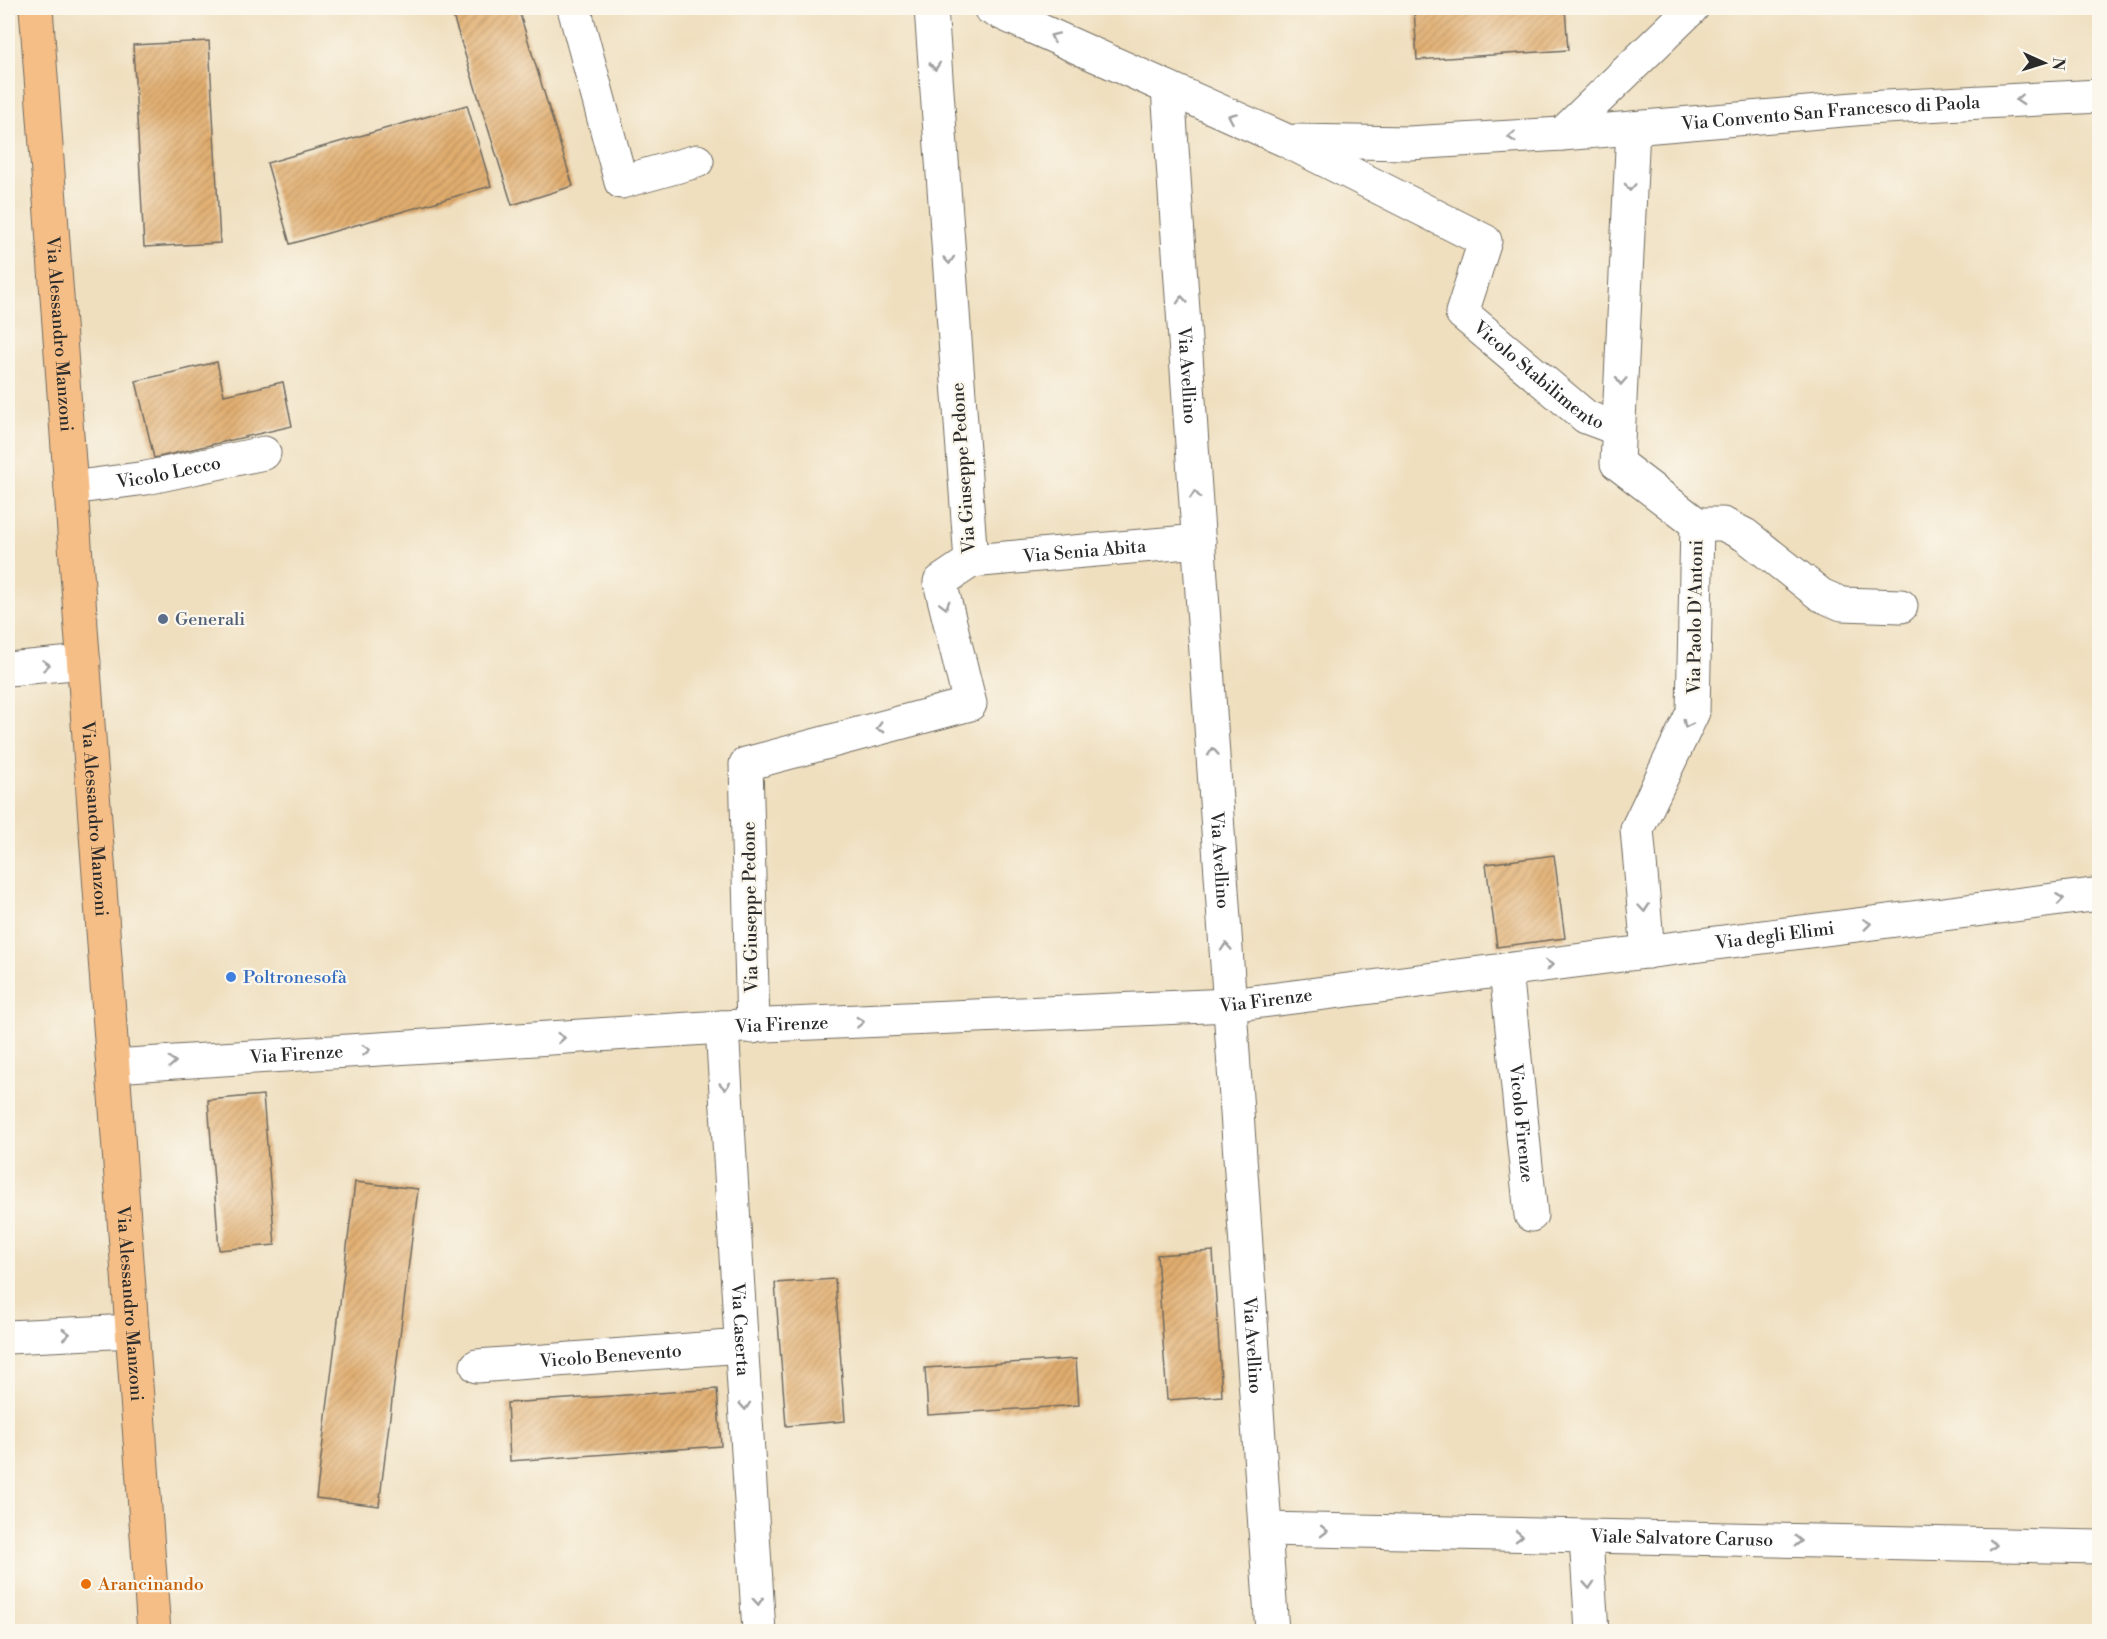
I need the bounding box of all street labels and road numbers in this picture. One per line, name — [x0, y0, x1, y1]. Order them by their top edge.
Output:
street label: Via Convento San Francesco di Paola — [1680, 91, 1982, 136]
street label: Via Alessandro Manzoni — [41, 235, 78, 433]
street label: Vicolo Stabilimento — [1468, 316, 1607, 435]
street label: Via Avellino — [1172, 325, 1202, 425]
street label: Via Giuseppe Pedone — [946, 382, 981, 555]
street label: Vicolo Lecco — [114, 451, 223, 494]
street label: Via Senia Abita — [1021, 535, 1148, 568]
street label: Via Paolo D'Antoni — [1683, 540, 1708, 695]
street label: Via Alessandro Manzoni — [76, 719, 113, 917]
street label: Via Avellino — [1205, 810, 1234, 910]
street label: Via Giuseppe Pedone — [738, 821, 764, 994]
street label: Via degli Elimi — [1713, 917, 1836, 955]
street label: Via Firenze — [1218, 984, 1314, 1017]
street label: Via Firenze — [734, 1011, 829, 1038]
street label: Via Firenze — [248, 1040, 344, 1069]
street label: Vicolo Firenze — [1504, 1062, 1539, 1184]
street label: Via Alessandro Manzoni — [111, 1204, 148, 1402]
street label: Via Caserta — [726, 1281, 754, 1378]
street label: Via Avellino — [1237, 1295, 1267, 1395]
street label: Vicolo Benevento — [538, 1340, 683, 1373]
street label: Viale Salvatore Caruso — [1589, 1525, 1774, 1552]

